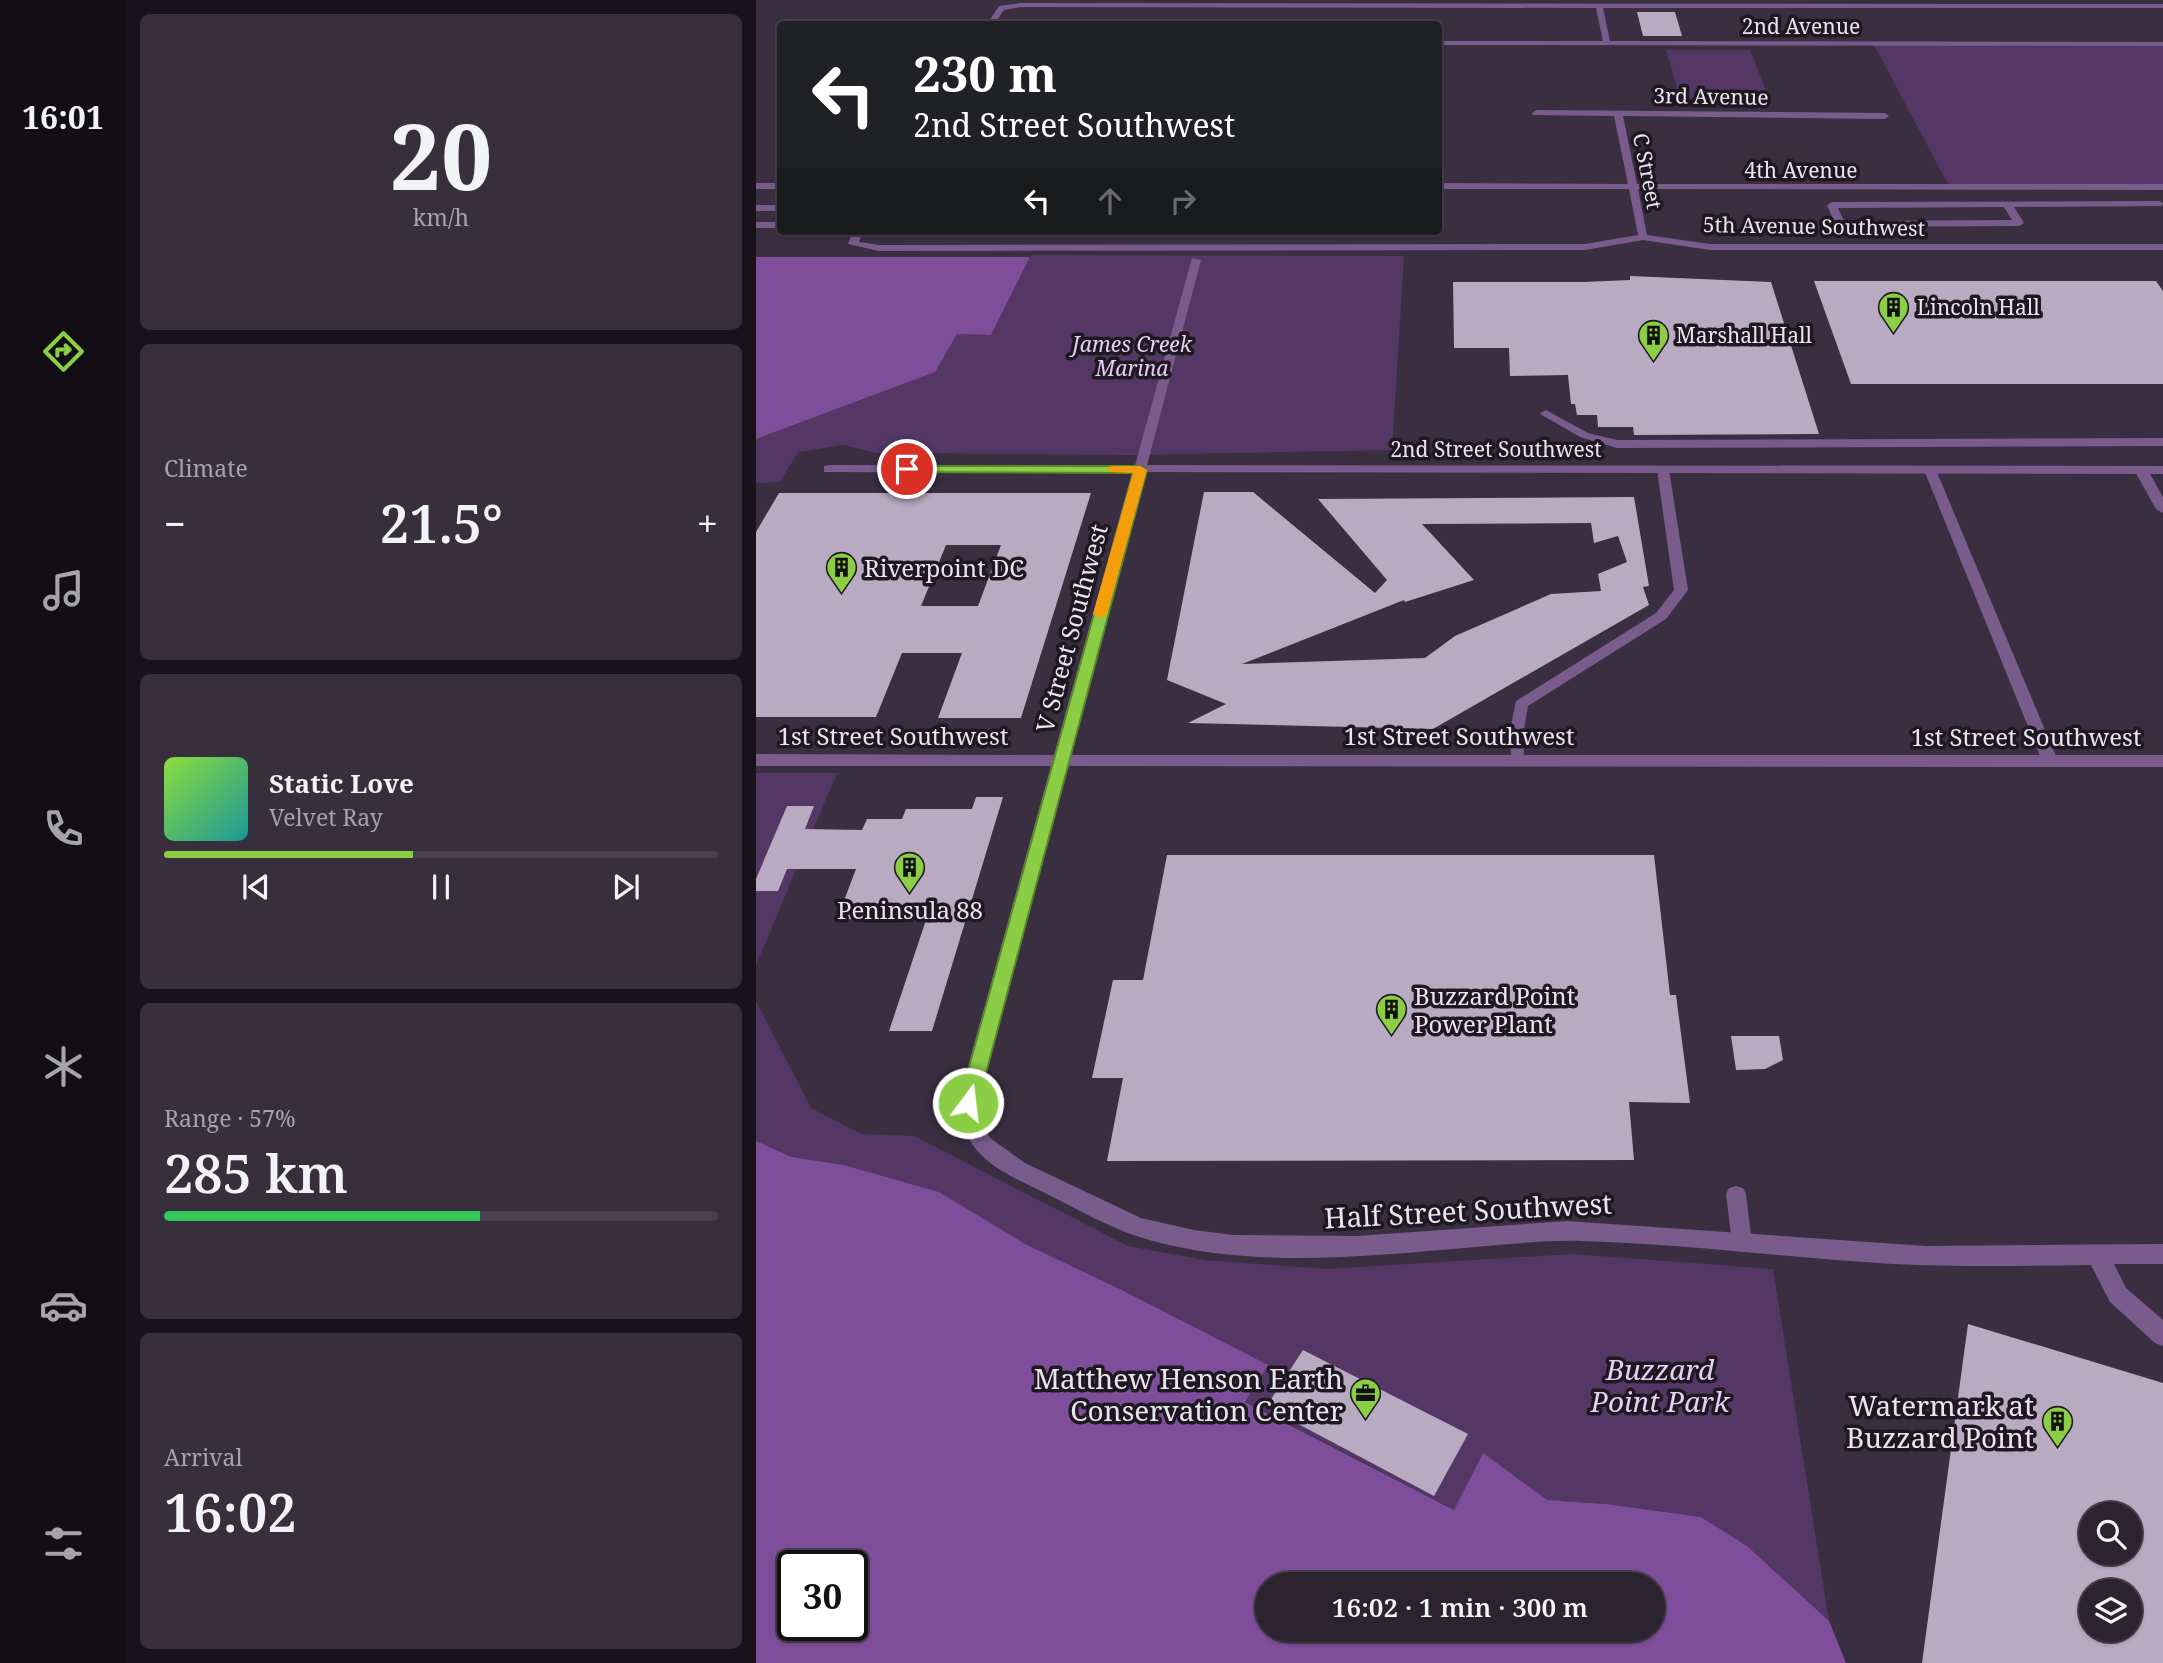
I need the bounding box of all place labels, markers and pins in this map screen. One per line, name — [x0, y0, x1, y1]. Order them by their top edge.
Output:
building icon: Lincoln Hall — [1877, 290, 1911, 334]
place label: Lincoln Hall — [1917, 293, 2040, 321]
building icon: Marshall Hall — [1636, 318, 1670, 362]
place label: Marshall Hall — [1676, 321, 1813, 349]
pin — [877, 439, 937, 499]
building icon: Riverpoint DC — [824, 550, 858, 594]
place label: Riverpoint DC — [864, 551, 1024, 584]
building icon: Peninsula 88 — [893, 850, 927, 894]
place label: Peninsula 88 — [837, 893, 983, 926]
place label: Buzzard Point Power Plant — [1414, 979, 1575, 1040]
building icon: Buzzard Point Power Plant — [1374, 992, 1408, 1036]
place label: Matthew Henson Earth Conservation Center — [1034, 1359, 1343, 1429]
office icon: Matthew Henson Earth Conservation Center — [1349, 1377, 1383, 1421]
place label: Watermark at Buzzard Point — [1846, 1386, 2034, 1456]
building icon: Watermark at Buzzard Point — [2040, 1404, 2074, 1448]

